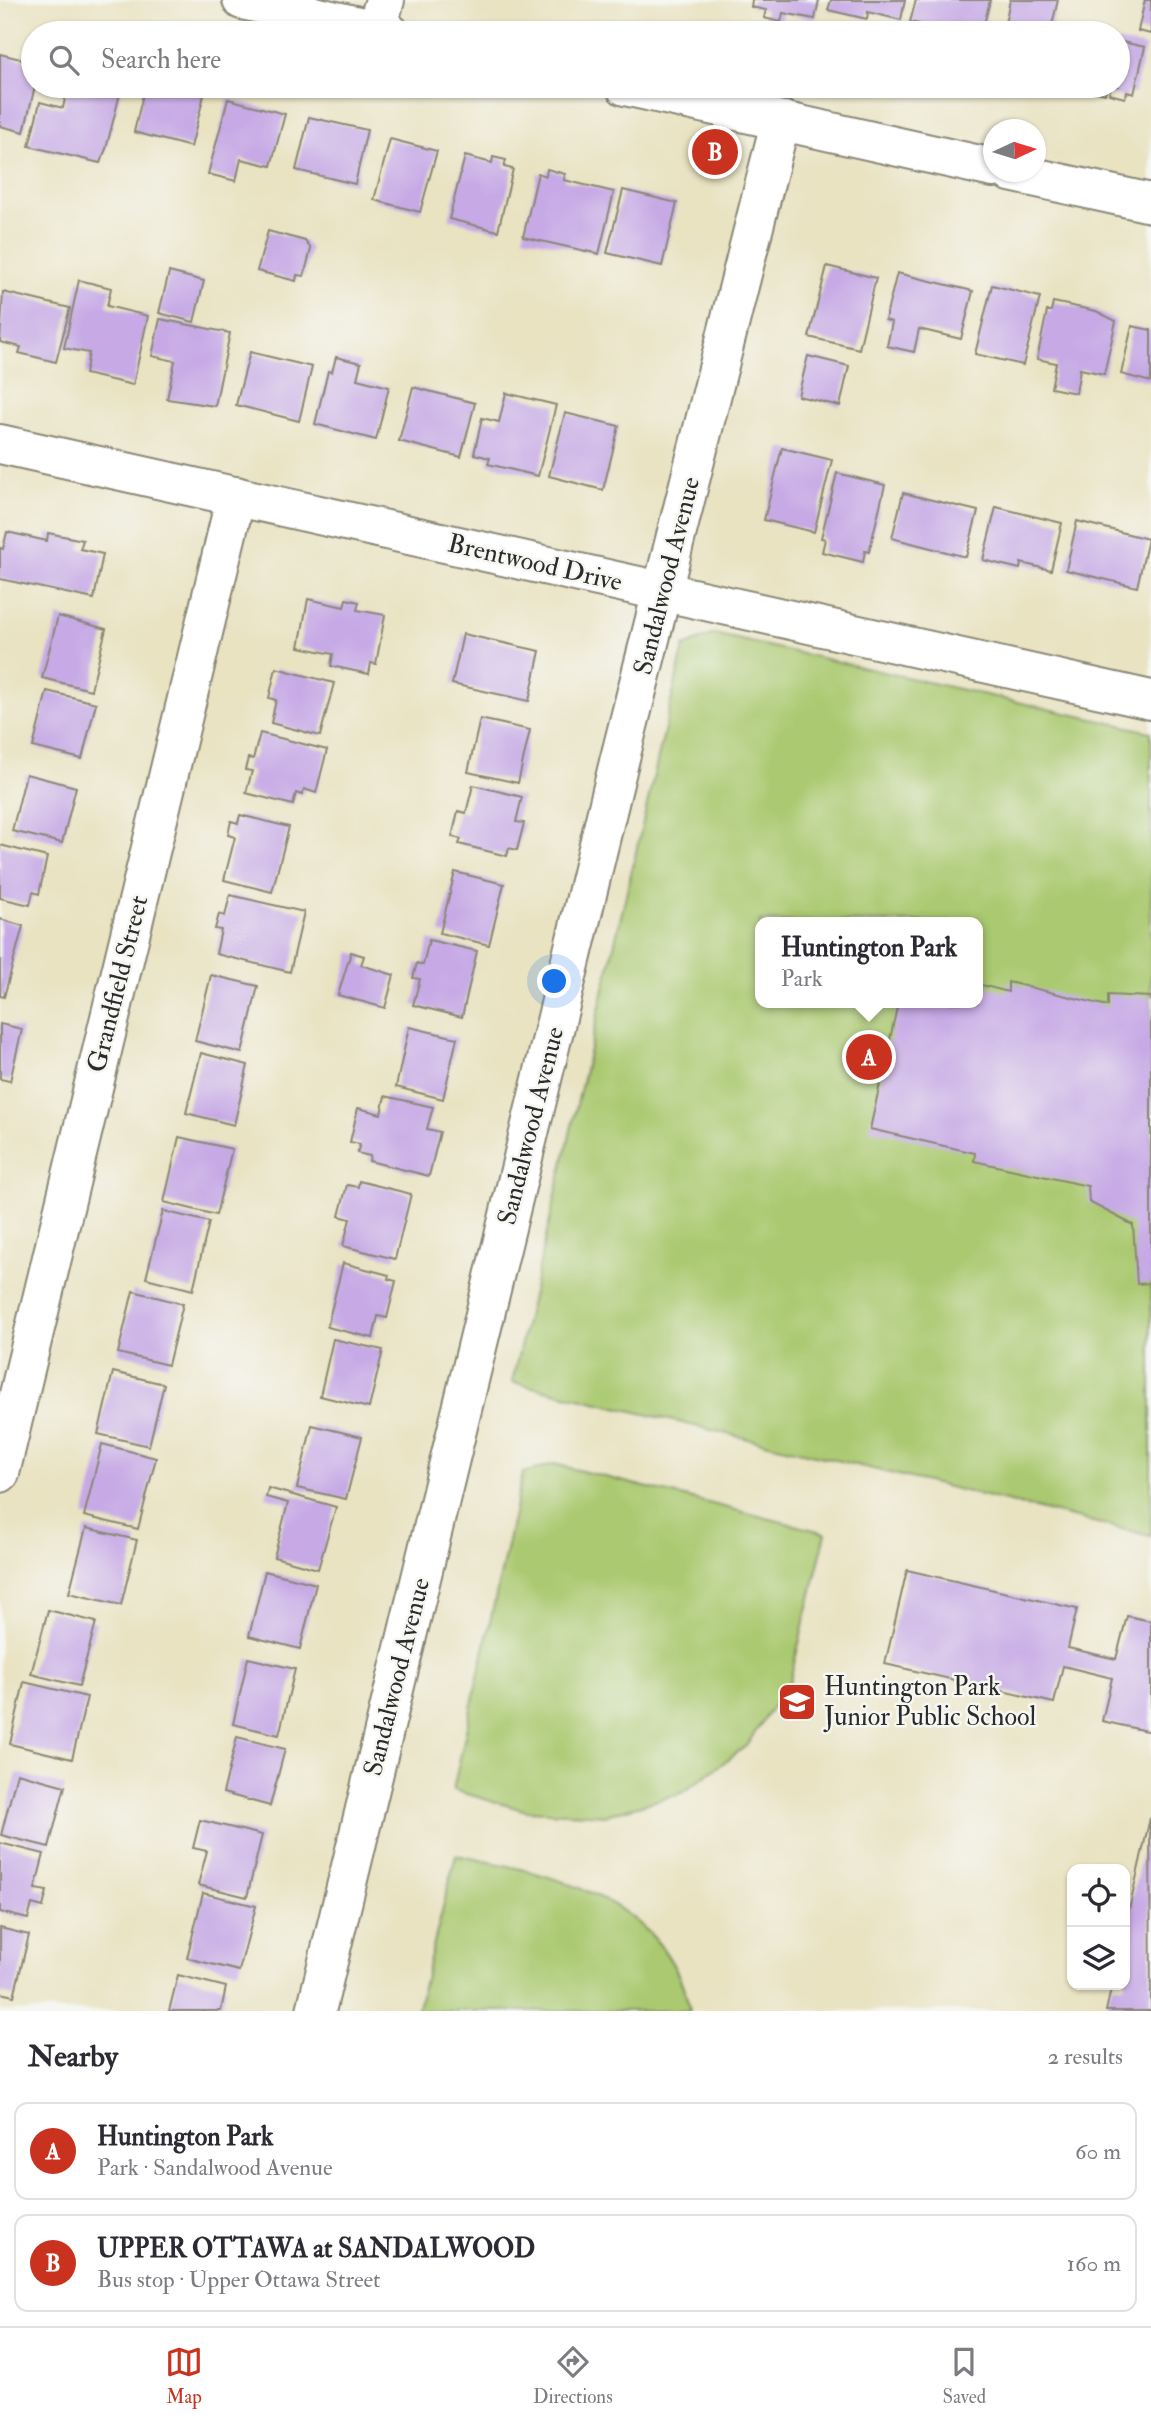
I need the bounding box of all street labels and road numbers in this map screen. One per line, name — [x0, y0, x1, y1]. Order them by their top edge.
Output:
street label: Sandalwood Avenue — [627, 474, 707, 678]
street label: Brentwood Drive — [445, 527, 625, 599]
street label: Grandfield Street — [81, 892, 155, 1076]
street label: Sandalwood Avenue — [491, 1024, 571, 1228]
street label: Sandalwood Avenue — [357, 1575, 437, 1779]

